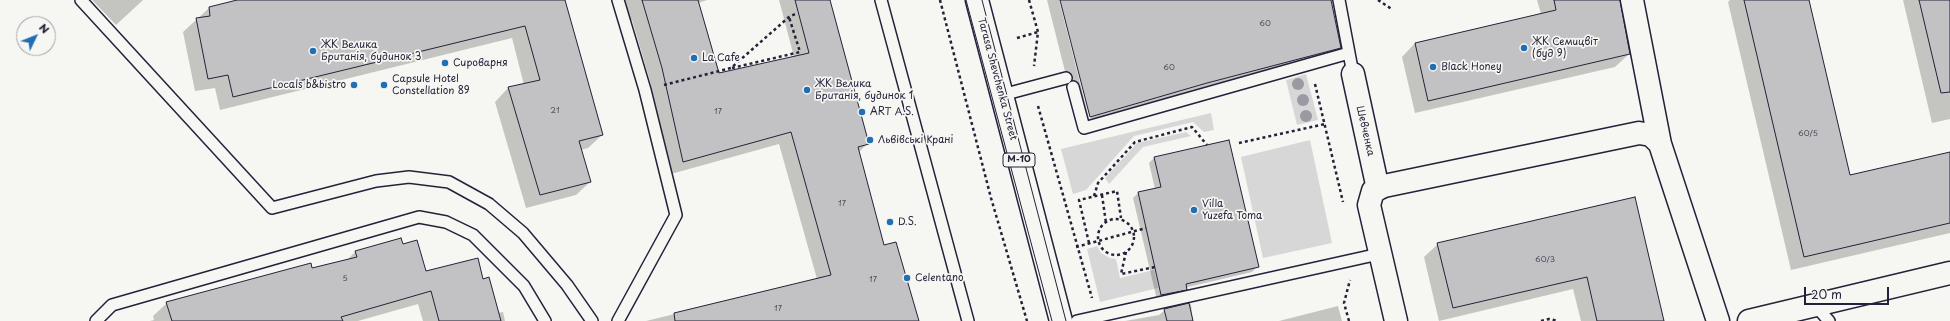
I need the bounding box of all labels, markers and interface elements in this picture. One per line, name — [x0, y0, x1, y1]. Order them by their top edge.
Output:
north arrow — [16, 16, 56, 56]
street label: Tarasa Shevchenka Street — [975, 16, 1019, 142]
text: N — [35, 19, 54, 37]
house number: 60 — [1259, 19, 1271, 29]
place label: ЖК Семицвіт (буд 9) — [1532, 36, 1598, 60]
place label: ЖК Велика Британія, будинок 3 — [321, 39, 421, 62]
marker: ЖК Семицвіт (буд 9) — [1519, 43, 1529, 53]
marker: ЖК Велика Британія, будинок 3 — [308, 46, 318, 56]
place label: La Cafe — [702, 52, 740, 64]
marker: La Cafe — [689, 53, 699, 63]
place label: Сироварня — [453, 57, 508, 69]
marker: Сироварня — [440, 58, 450, 68]
place label: Black Honey — [1441, 61, 1502, 73]
marker: Black Honey — [1428, 62, 1438, 72]
house number: 60 — [1163, 63, 1175, 73]
place label: Capsule Hotel Constellation 89 — [392, 73, 470, 96]
place label: ЖК Велика Британія, будинок 1 — [815, 78, 913, 102]
place label: Locals b&bistro — [273, 79, 346, 91]
marker: Locals b&bistro — [349, 80, 359, 90]
marker: Capsule Hotel Constellation 89 — [379, 80, 389, 90]
marker: ЖК Велика Британія, будинок 1 — [802, 85, 812, 95]
street label: Шевченка — [1353, 105, 1377, 157]
house number: 21 — [550, 106, 560, 116]
place label: ART A.S. — [870, 106, 914, 118]
house number: 17 — [714, 107, 722, 117]
marker: ART A.S. — [857, 107, 867, 117]
house number: 60/5 — [1798, 129, 1818, 139]
place label: Львівські Крані — [878, 134, 953, 146]
marker: Львівські Крані — [865, 135, 875, 145]
road number: М-10 — [1003, 153, 1035, 167]
place label: Villa Yuzefa Toma — [1202, 198, 1262, 222]
house number: 17 — [838, 199, 846, 209]
marker: Villa Yuzefa Toma — [1189, 205, 1199, 215]
place label: D.S. — [898, 216, 917, 228]
marker: D.S. — [885, 217, 895, 227]
house number: 60/3 — [1535, 255, 1555, 265]
place label: Celentano — [915, 272, 963, 284]
marker: Celentano — [902, 273, 912, 283]
house number: 5 — [342, 274, 348, 284]
house number: 17 — [869, 275, 877, 285]
scale bar — [1806, 279, 1891, 305]
text: 20 m — [1811, 285, 1842, 303]
house number: 17 — [774, 304, 782, 314]

